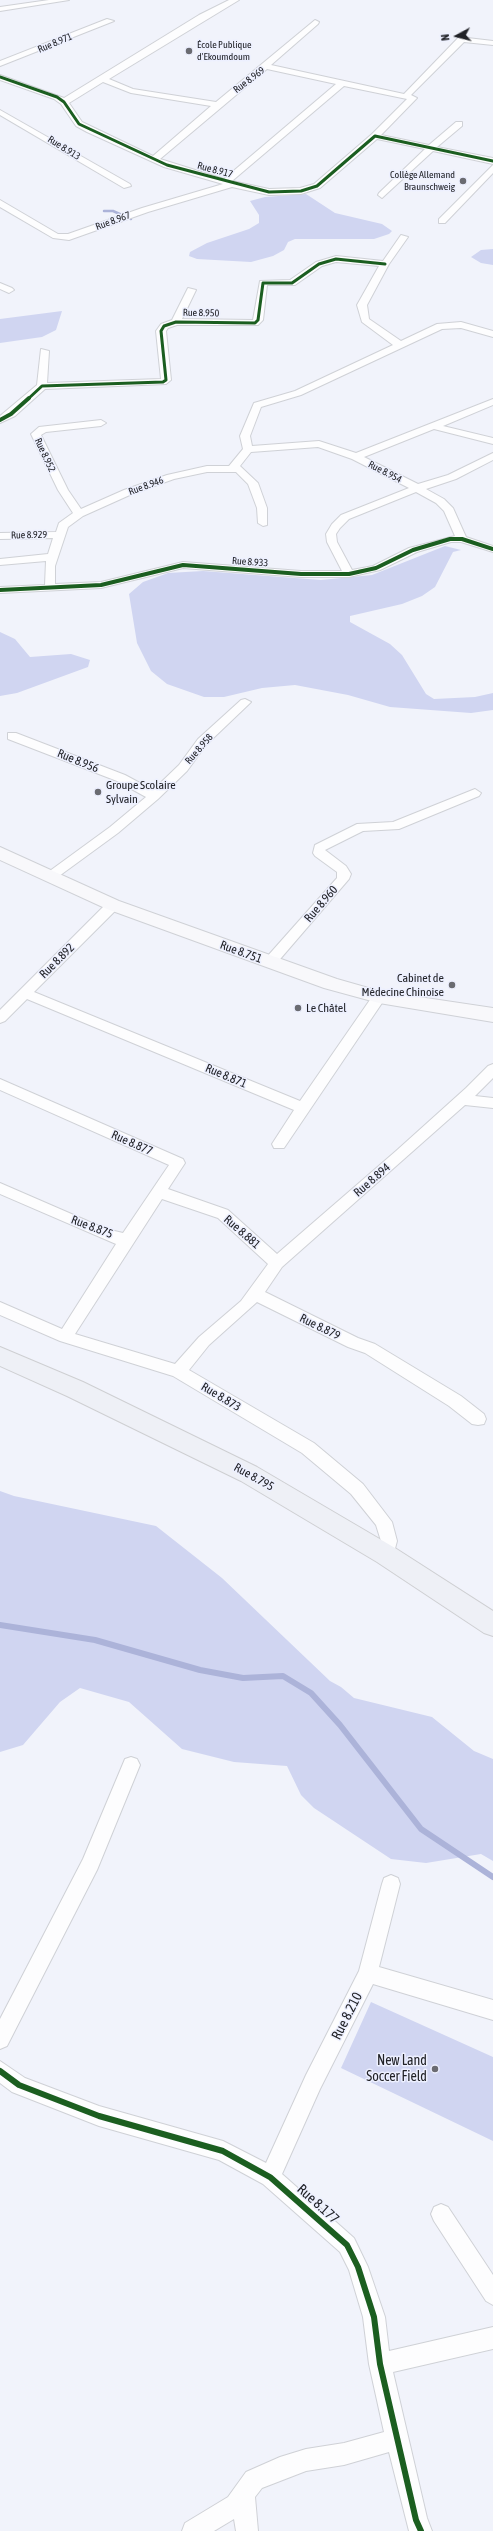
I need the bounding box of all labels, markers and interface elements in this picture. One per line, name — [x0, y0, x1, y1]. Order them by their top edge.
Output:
north arrow — [437, 16, 477, 56]
street label: Rue 8.971 — [36, 30, 74, 56]
text: N — [439, 34, 451, 41]
place label: École Publique d'Ekoumdoum — [197, 39, 252, 62]
marker: École Publique d'Ekoumdoum — [184, 46, 194, 56]
street label: Rue 8.969 — [231, 64, 267, 96]
street label: Rue 8.913 — [45, 133, 83, 163]
street label: Rue 8.917 — [196, 160, 234, 180]
place label: Collège Allemand Braunschweig — [390, 169, 455, 192]
marker: Collège Allemand Braunschweig — [458, 176, 468, 186]
street label: Rue 8.967 — [94, 209, 132, 233]
street label: Rue 8.950 — [183, 307, 219, 319]
street label: Rue 8.952 — [32, 436, 58, 474]
street label: Rue 8.954 — [366, 458, 404, 486]
street label: Rue 8.946 — [127, 474, 165, 498]
street label: Rue 8.929 — [11, 529, 47, 541]
street label: Rue 8.933 — [231, 555, 269, 569]
street label: Rue 8.958 — [183, 731, 215, 767]
street label: Rue 8.956 — [55, 746, 101, 776]
place label: Groupe Scolaire Sylvain — [106, 778, 176, 806]
marker: Groupe Scolaire Sylvain — [93, 787, 103, 797]
street label: Rue 8.960 — [301, 883, 341, 925]
street label: Rue 8.751 — [218, 938, 264, 966]
street label: Rue 8.892 — [36, 940, 78, 982]
place label: Cabinet de Médecine Chinoise — [362, 971, 444, 999]
marker: Cabinet de Médecine Chinoise — [447, 980, 457, 990]
place label: Le Châtel — [306, 1001, 346, 1015]
marker: Le Châtel — [293, 1003, 303, 1013]
street label: Rue 8.871 — [203, 1061, 249, 1091]
street label: Rue 8.877 — [109, 1128, 155, 1158]
street label: Rue 8.894 — [351, 1160, 393, 1200]
street label: Rue 8.875 — [69, 1212, 115, 1242]
street label: Rue 8.881 — [221, 1212, 263, 1252]
street label: Rue 8.879 — [297, 1311, 343, 1343]
street label: Rue 8.873 — [199, 1380, 243, 1414]
street label: Rue 8.795 — [231, 1460, 277, 1494]
street label: Rue 8.210 — [328, 1990, 366, 2042]
place label: New Land Soccer Field — [366, 2053, 427, 2086]
marker: New Land Soccer Field — [430, 2064, 440, 2074]
street label: Rue 8.177 — [293, 2181, 343, 2227]

